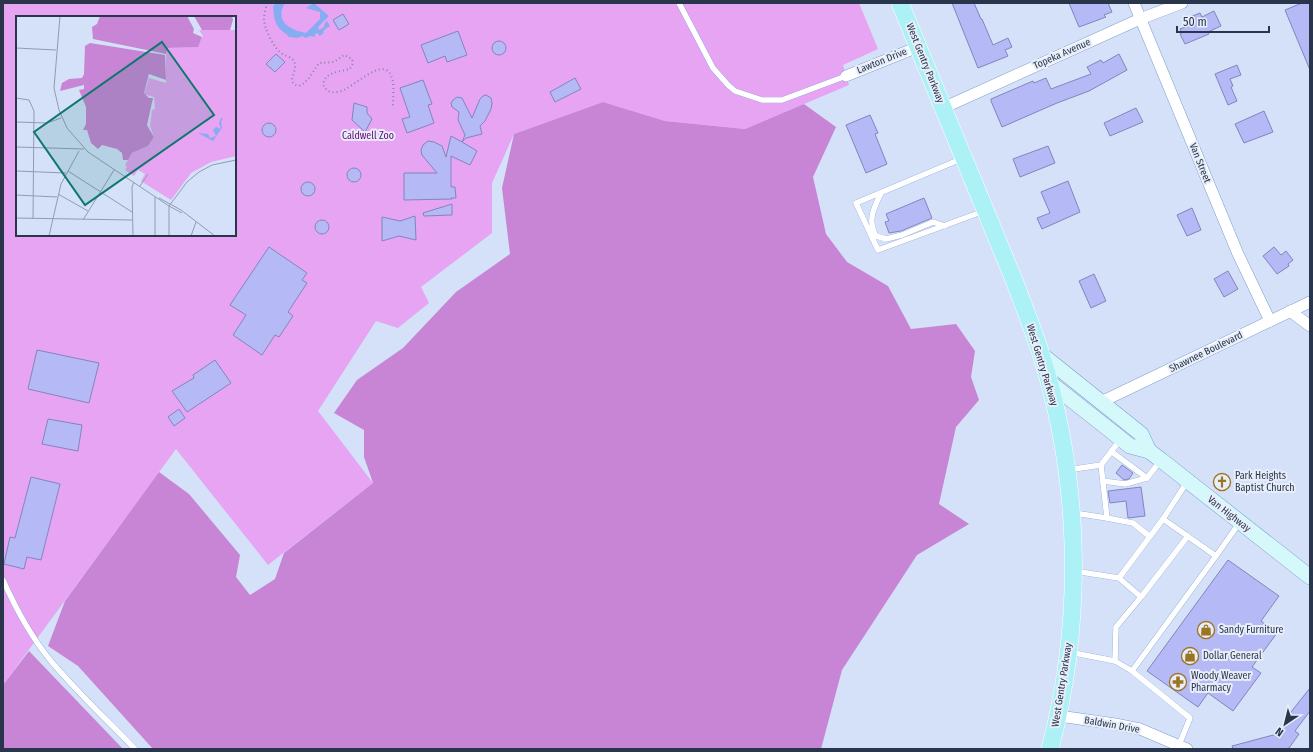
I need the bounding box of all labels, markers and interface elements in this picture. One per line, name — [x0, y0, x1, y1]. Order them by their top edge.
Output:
scale bar — [1177, 8, 1269, 34]
text: 50 m — [1183, 15, 1207, 29]
inset map — [16, 16, 236, 236]
street label: West Gentry Parkway — [903, 21, 947, 105]
street label: Topeka Avenue — [1032, 36, 1093, 72]
street label: Lawton Drive — [855, 46, 909, 76]
park label: Caldwell Zoo — [342, 130, 394, 142]
street label: Van Street — [1187, 141, 1214, 185]
street label: West Gentry Parkway — [1024, 323, 1060, 408]
street label: Shawnee Boulevard — [1167, 329, 1245, 375]
place label: Park Heights Baptist Church — [1235, 470, 1295, 494]
church icon: Park Heights Baptist Church — [1212, 472, 1232, 492]
street label: Van Highway — [1205, 493, 1253, 535]
shop icon: Sandy Furniture — [1196, 620, 1216, 640]
place label: Sandy Furniture — [1219, 624, 1284, 636]
street label: West Gentry Parkway — [1049, 641, 1075, 728]
shop icon: Dollar General — [1180, 646, 1200, 666]
place label: Dollar General — [1203, 650, 1262, 662]
place label: Woody Weaver Pharmacy — [1191, 670, 1251, 694]
pharmacy icon: Woody Weaver Pharmacy — [1168, 672, 1188, 692]
north arrow — [1265, 704, 1305, 744]
street label: Baldwin Drive — [1083, 714, 1141, 736]
text: N — [1273, 725, 1286, 739]

